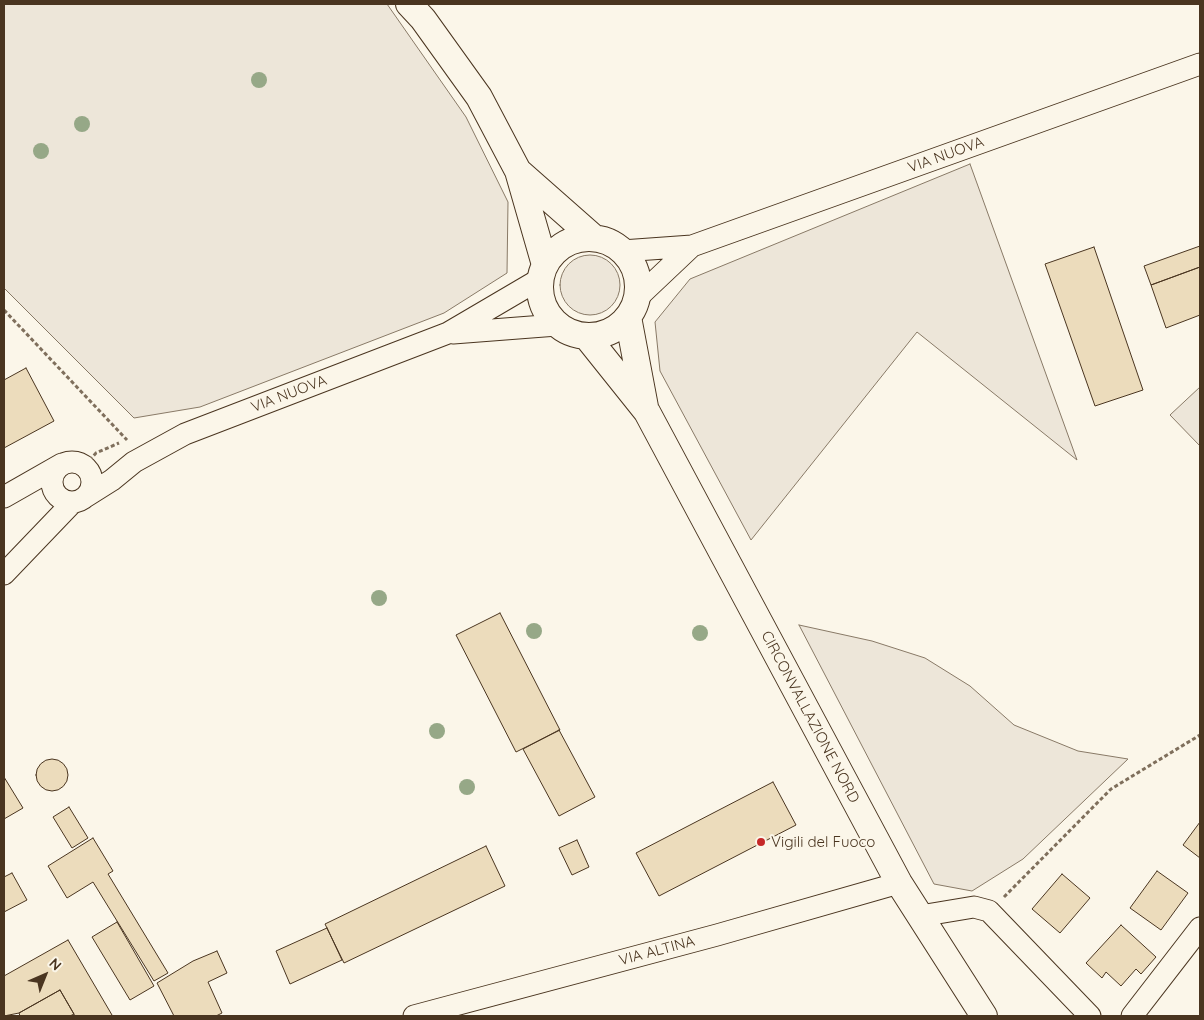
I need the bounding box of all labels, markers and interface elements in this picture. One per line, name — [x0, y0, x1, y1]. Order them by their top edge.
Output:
street label: VIA NUOVA — [906, 133, 986, 177]
street label: VIA NUOVA — [249, 371, 329, 417]
street label: CIRCONVALLAZIONE NORD — [757, 628, 863, 806]
place label: Vigili del Fuoco — [771, 833, 875, 851]
marker: Vigili del Fuoco — [755, 836, 767, 848]
street label: VIA ALTINA — [617, 932, 697, 970]
north arrow — [20, 950, 70, 1000]
text: N — [45, 954, 65, 974]

